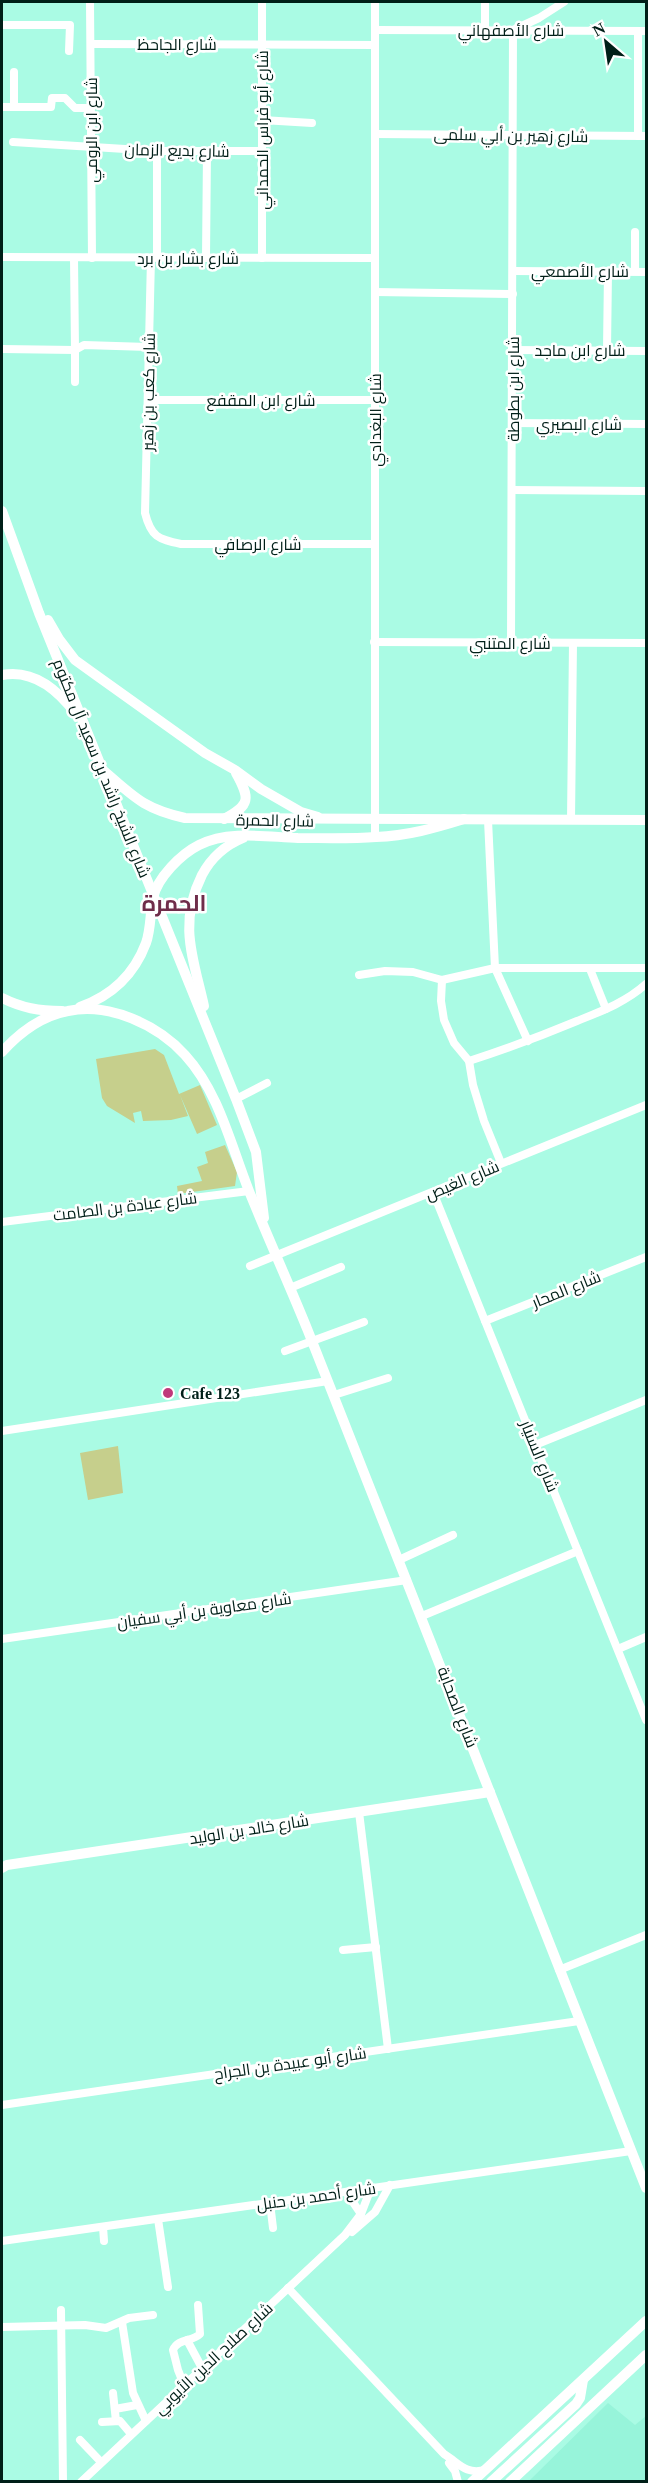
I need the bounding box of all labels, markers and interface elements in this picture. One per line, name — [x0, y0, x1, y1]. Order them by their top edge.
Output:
north arrow — [576, 12, 636, 72]
text: N — [590, 19, 609, 40]
street label: شارع الأصفهاني — [458, 22, 564, 44]
street label: شارع الجاحظ — [137, 36, 217, 56]
street label: شارع أبو فراس الحمداني — [253, 50, 276, 210]
street label: شارع ابن الرومي — [83, 77, 105, 183]
street label: شارع زهير بن أبي سلمى — [433, 125, 589, 150]
street label: شارع بديع الزمان — [124, 141, 230, 163]
street label: شارع بشار بن برد — [137, 250, 239, 270]
street label: شارع الأصمعي — [531, 263, 629, 285]
street label: شارع كعب بن زهير — [139, 333, 161, 452]
street label: شارع ابن بطوطة — [505, 336, 525, 442]
street label: شارع ابن ماجد — [534, 342, 626, 362]
street label: شارع البغدادي — [367, 373, 389, 467]
street label: شارع ابن المقفع — [207, 392, 315, 412]
street label: شارع البصيري — [536, 416, 622, 438]
street label: شارع الرصافي — [214, 536, 302, 558]
street label: شارع المتنبي — [469, 635, 551, 657]
street label: شارع الشيخ راشد بن سعيد آل مكتوم — [47, 656, 153, 881]
street label: شارع الحمرة — [236, 811, 314, 833]
district label: الحمرة — [142, 891, 206, 917]
street label: شارع الغيص — [423, 1157, 503, 1206]
street label: شارع عبادة بن الصامت — [52, 1189, 198, 1227]
street label: شارع المحار — [528, 1268, 604, 1314]
place label: Cafe 123 — [180, 1385, 240, 1402]
marker: Cafe 123 — [161, 1386, 175, 1400]
street label: شارع السنيار — [514, 1417, 562, 1496]
street label: شارع معاوية بن أبي سفيان — [116, 1589, 293, 1636]
street label: شارع الصحابة — [432, 1664, 481, 1751]
street label: شارع خالد بن الوليد — [188, 1812, 310, 1850]
street label: شارع أبو عبيدة بن الجراح — [213, 2043, 368, 2086]
street label: شارع أحمد بن حنبل — [255, 2179, 377, 2216]
street label: شارع صلاح الدين الأيوبي — [151, 2299, 279, 2421]

